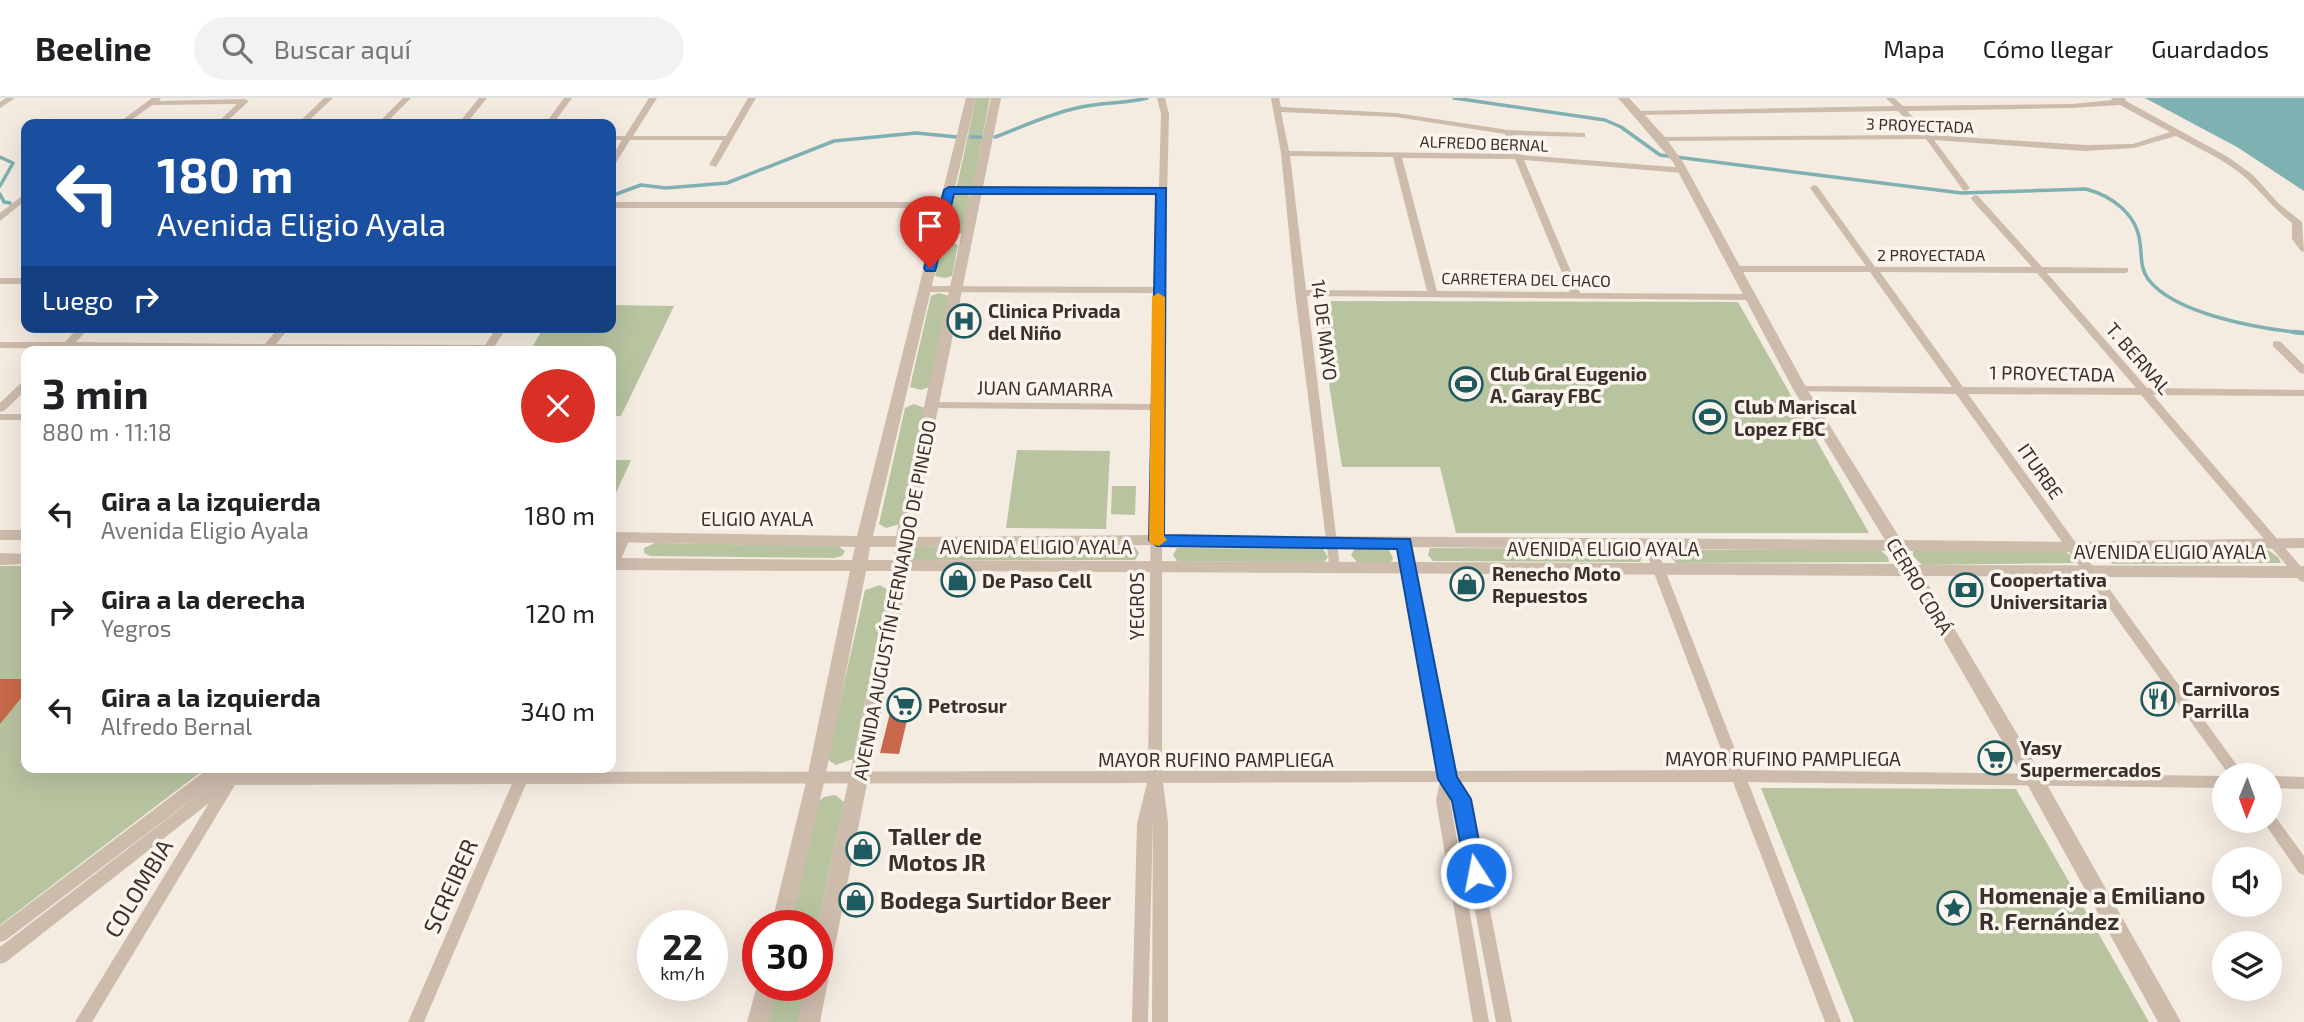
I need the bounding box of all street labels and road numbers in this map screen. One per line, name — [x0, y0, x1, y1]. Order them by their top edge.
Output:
street label: 3 PROYECTADA — [1866, 114, 1974, 136]
street label: ALFREDO BERNAL — [1419, 131, 1549, 155]
street label: 2 PROYECTADA — [1877, 245, 1985, 264]
street label: CARRETERA DEL CHACO — [1441, 268, 1611, 290]
street label: 14 DE MAYO — [1307, 278, 1343, 382]
street label: T. BERNAL — [2102, 317, 2177, 399]
street label: 1 PROYECTADA — [1989, 360, 2115, 386]
street label: JUAN GAMARRA — [977, 375, 1113, 401]
street label: AVENIDA AUGUSTÍN FERNANDO DE PINEDO — [848, 418, 940, 782]
street label: ITURBE — [2014, 439, 2068, 503]
street label: ELIGIO AYALA — [701, 507, 814, 530]
street label: CERRO CORÁ — [1882, 533, 1958, 639]
street label: AVENIDA ELIGIO AYALA — [940, 535, 1132, 558]
street label: AVENIDA ELIGIO AYALA — [1507, 537, 1699, 560]
street label: AVENIDA ELIGIO AYALA — [2074, 540, 2266, 563]
street label: YEGROS — [1125, 572, 1148, 640]
street label: MAYOR RUFINO PAMPLIEGA — [1665, 747, 1901, 770]
street label: MAYOR RUFINO PAMPLIEGA — [1098, 748, 1334, 771]
street label: COLOMBIA — [98, 833, 179, 942]
street label: SCREIBER — [417, 834, 483, 938]

